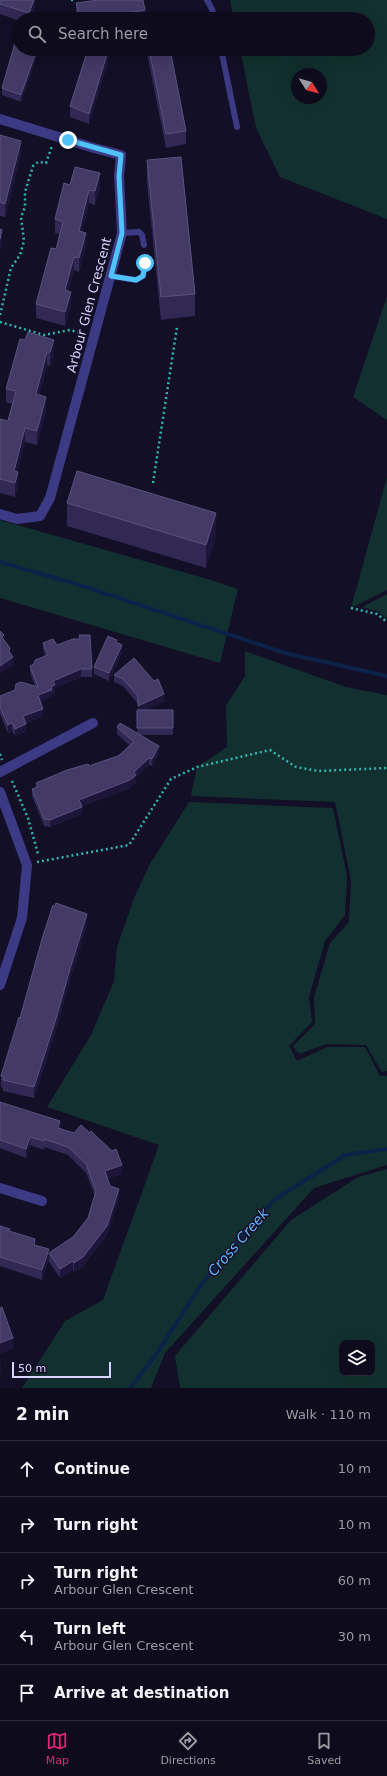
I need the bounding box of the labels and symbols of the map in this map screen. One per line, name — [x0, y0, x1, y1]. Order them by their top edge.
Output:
north arrow — [291, 68, 327, 104]
route end — [59, 131, 77, 149]
street label: Arbour Glen Crescent — [64, 236, 114, 374]
route start — [136, 254, 154, 272]
water label: Cross Creek — [204, 1204, 272, 1279]
scale bar — [12, 1360, 111, 1379]

